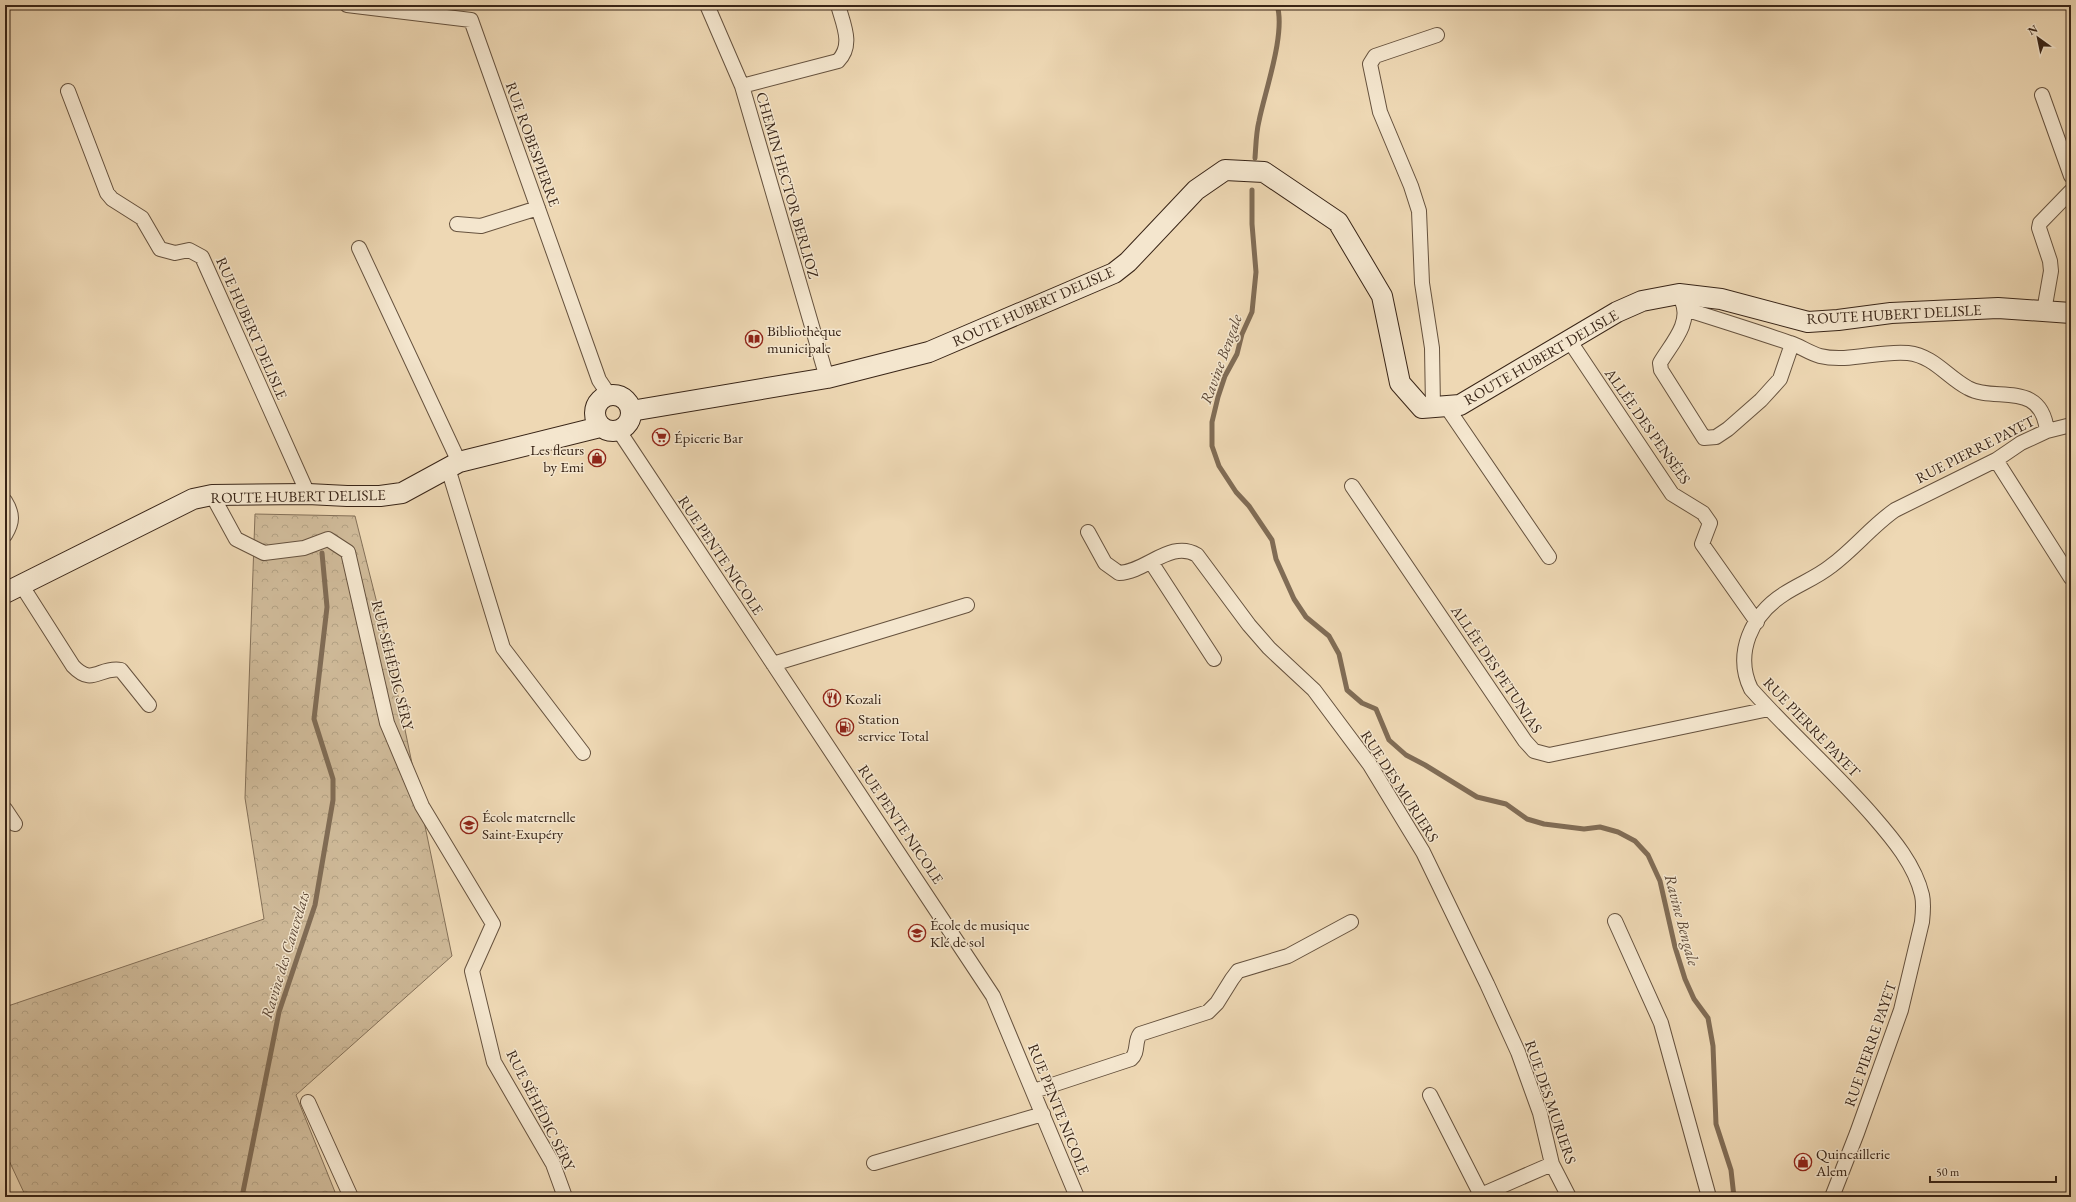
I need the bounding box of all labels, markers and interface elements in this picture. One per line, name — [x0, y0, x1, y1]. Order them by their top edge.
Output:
north arrow — [2018, 18, 2058, 58]
text: N — [2025, 21, 2040, 38]
street label: RUE ROBESPIERRE — [502, 79, 565, 209]
street label: CHEMIN HECTOR BERLIOZ — [752, 90, 824, 280]
street label: RUE HUBERT DELISLE — [212, 254, 292, 403]
street label: ROUTE HUBERT DELISLE — [949, 261, 1117, 350]
street label: ROUTE HUBERT DELISLE — [1806, 300, 1983, 328]
street label: ROUTE HUBERT DELISLE — [1460, 305, 1622, 409]
water label: Ravine Bengale — [1195, 311, 1247, 407]
place label: Bibliothèque municipale — [767, 321, 842, 357]
library icon: Bibliothèque municipale — [744, 329, 764, 349]
street label: ALLÉE DES PENSÉES — [1600, 364, 1695, 488]
street label: RUE PIERRE PAYET — [1912, 410, 2039, 487]
supermarket icon: Épicerie Bar — [651, 427, 671, 447]
place label: Épicerie Bar — [674, 428, 743, 447]
place label: Les fleurs by Emi — [530, 440, 584, 476]
shop icon: Les fleurs by Emi — [587, 448, 607, 468]
street label: ROUTE HUBERT DELISLE — [210, 485, 386, 507]
street label: RUE PENTE NICOLE — [674, 492, 768, 619]
street label: RUE SÉHÉDIC SÉRY — [368, 598, 419, 733]
street label: ALLÉE DES PETUNIAS — [1447, 601, 1547, 736]
street label: RUE PIERRE PAYET — [1760, 673, 1865, 782]
restaurant icon: Kozali — [822, 688, 842, 708]
place label: Kozali — [845, 689, 882, 708]
place label: Station service Total — [858, 709, 929, 745]
fuel station icon: Station service Total — [835, 717, 855, 737]
street label: RUE DES MURIERS — [1357, 727, 1443, 845]
street label: RUE PENTE NICOLE — [854, 761, 948, 888]
place label: École maternelle Saint-Exupéry — [482, 807, 576, 843]
school or university icon: École maternelle Saint-Exupéry — [459, 815, 479, 835]
water label: Ravine Bengale — [1660, 872, 1704, 969]
water label: Ravine des Cancrelats — [256, 888, 315, 1021]
place label: École de musique Klé de sol — [930, 915, 1030, 951]
school or university icon: École de musique Klé de sol — [907, 923, 927, 943]
street label: RUE PIERRE PAYET — [1840, 978, 1901, 1109]
street label: RUE DES MURIERS — [1521, 1038, 1581, 1166]
street label: RUE PENTE NICOLE — [1024, 1041, 1094, 1178]
street label: RUE SÉHÉDIC SÉRY — [502, 1046, 580, 1175]
place label: Quincaillerie Alem — [1815, 1144, 1890, 1180]
shop icon: Quincaillerie Alem — [1793, 1152, 1813, 1172]
scale bar — [1930, 1158, 2056, 1184]
text: 50 m — [1936, 1164, 1960, 1180]

